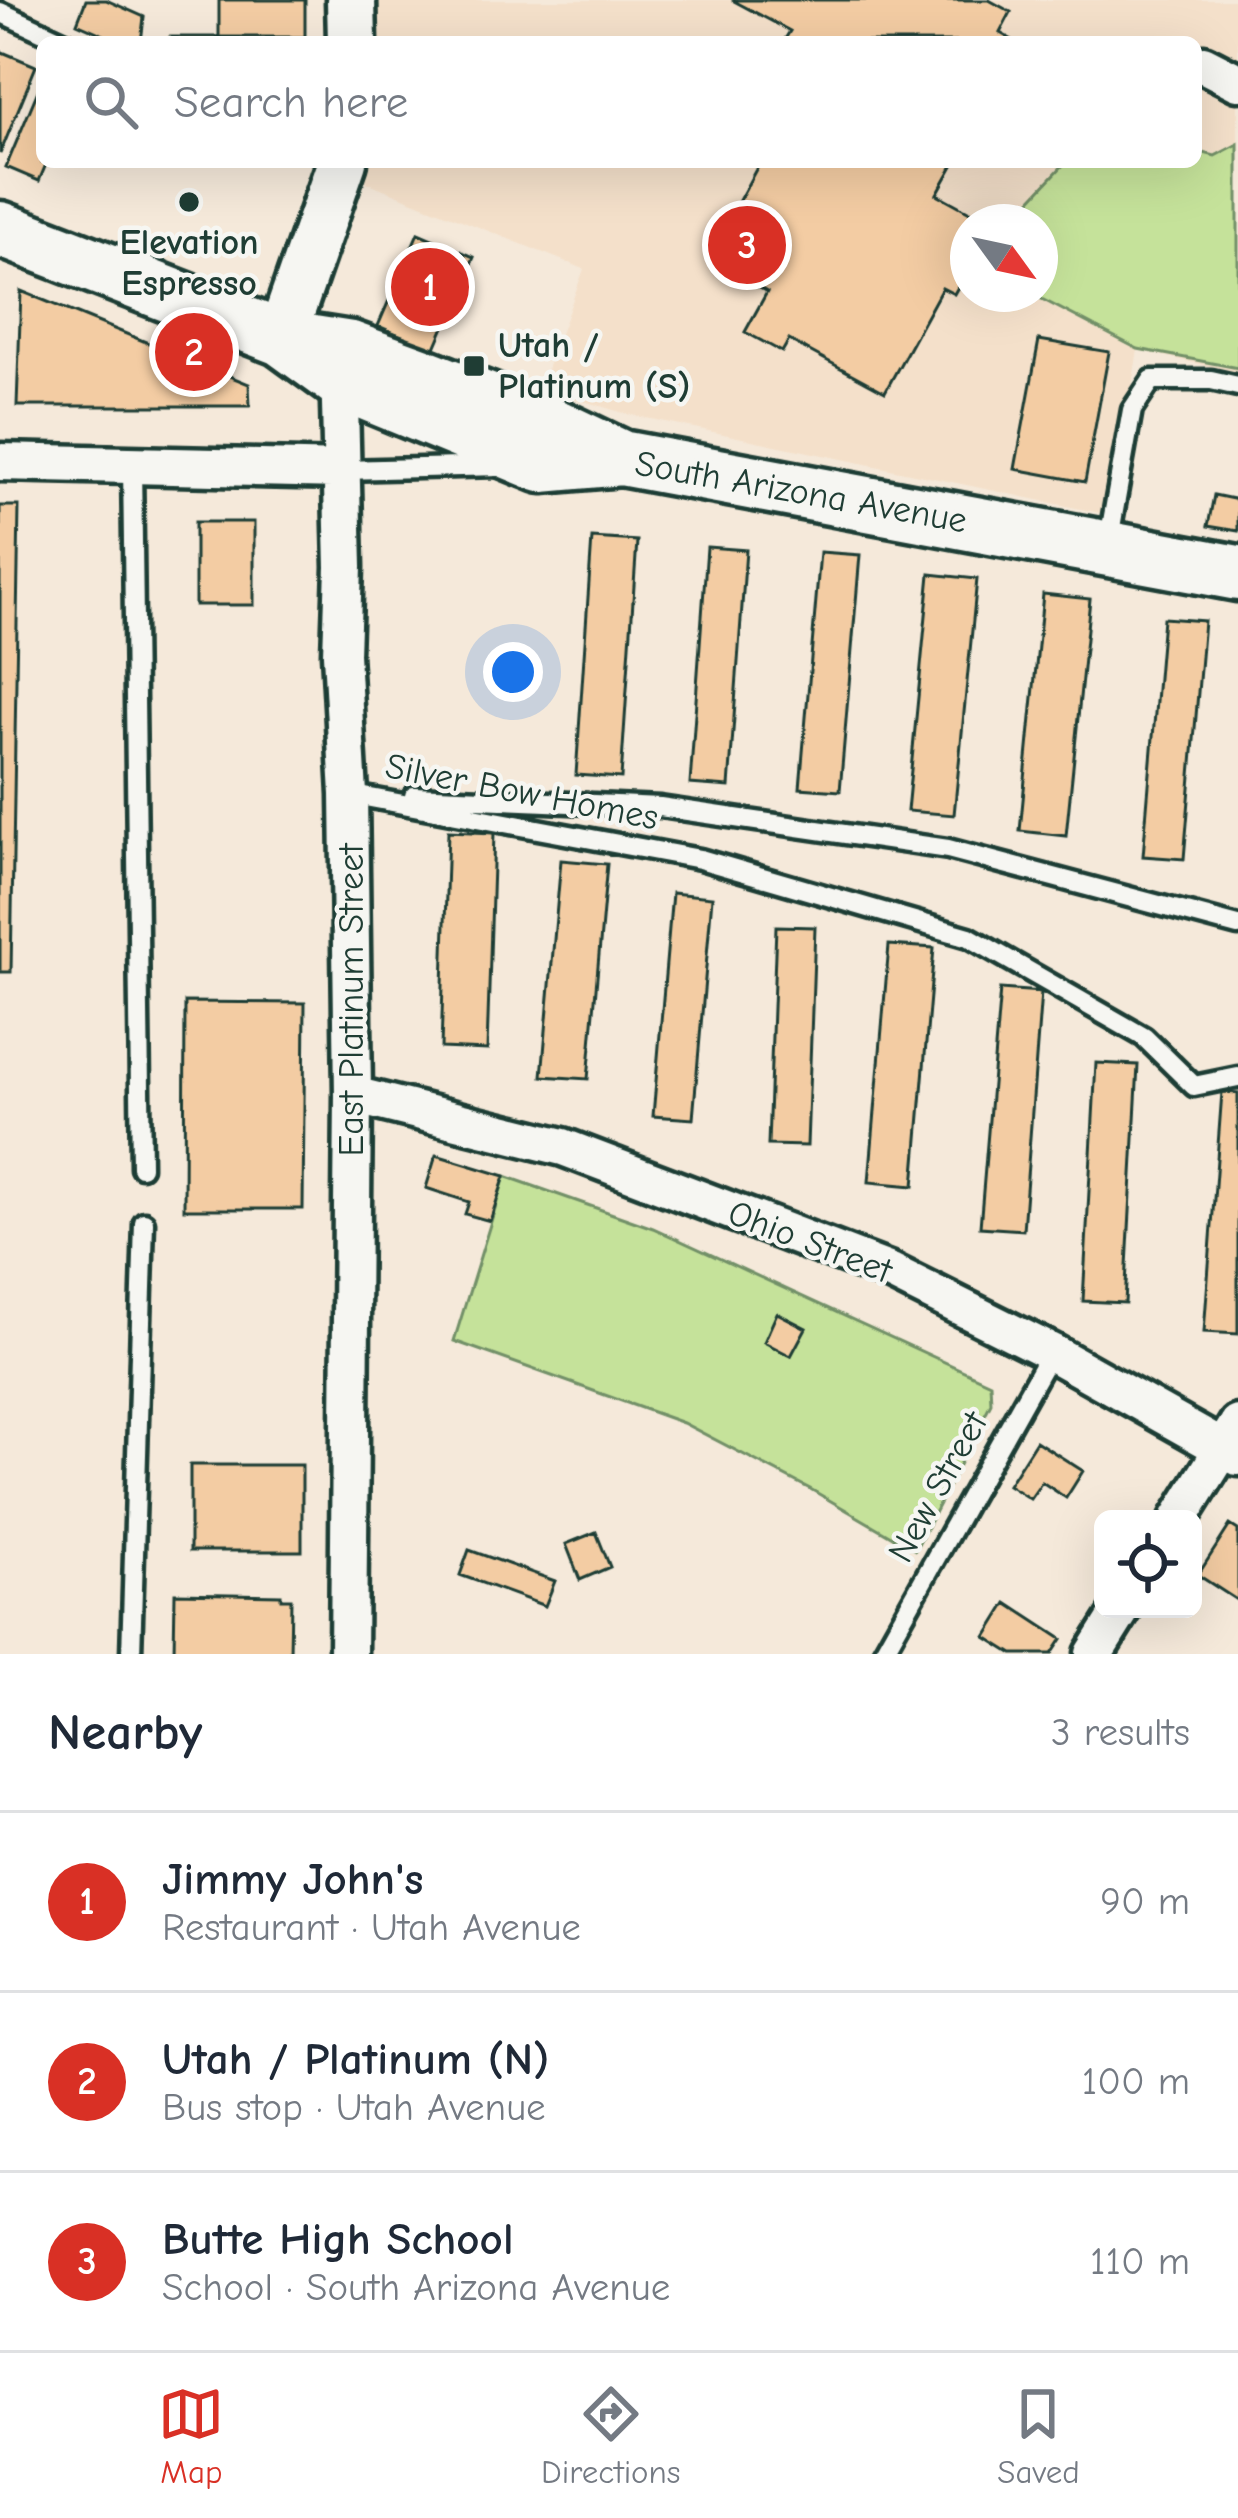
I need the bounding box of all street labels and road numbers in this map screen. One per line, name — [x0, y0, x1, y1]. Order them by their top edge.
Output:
street label: South Arizona Avenue — [632, 443, 970, 541]
street label: Silver Bow Homes — [382, 745, 662, 839]
street label: East Platinum Street — [331, 842, 372, 1156]
street label: Ohio Street — [722, 1192, 899, 1293]
street label: New Street — [880, 1403, 997, 1569]

